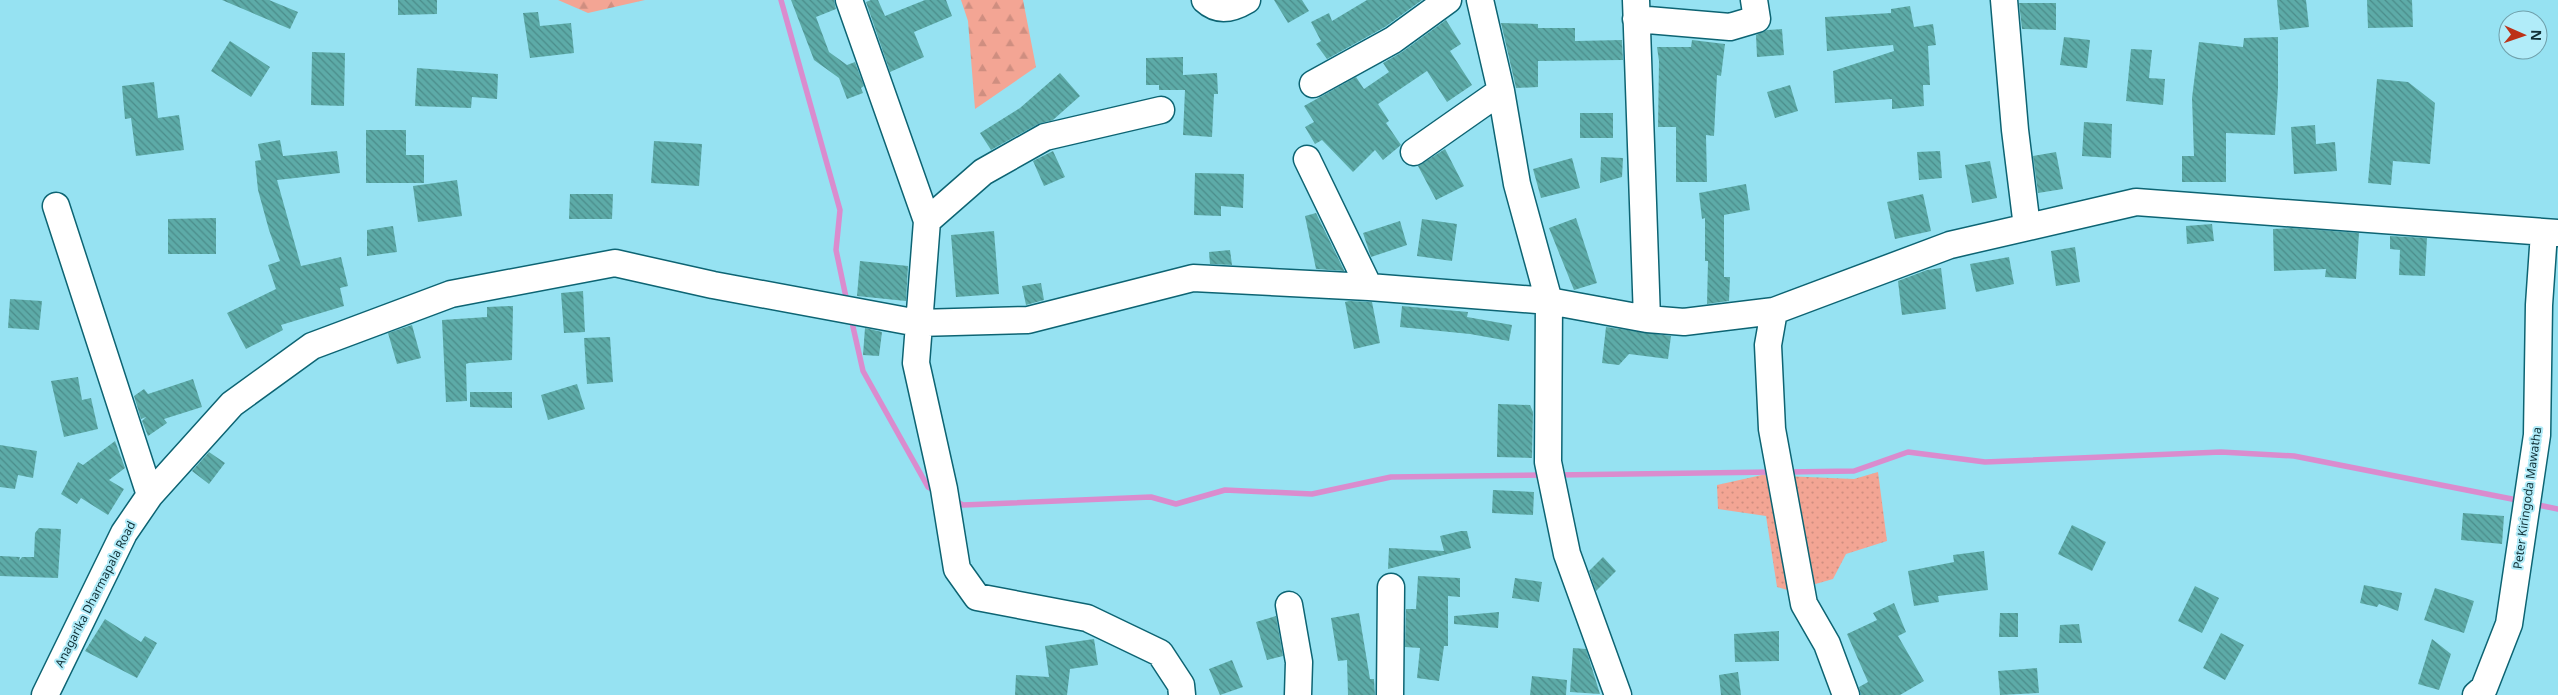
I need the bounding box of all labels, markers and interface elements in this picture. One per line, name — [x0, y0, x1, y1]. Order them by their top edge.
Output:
north arrow — [2498, 10, 2548, 60]
text: N — [2527, 29, 2546, 41]
street label: Peter Kiringoda Mawatha — [2509, 426, 2545, 570]
street label: Anagarika Dharmapala Road — [51, 518, 139, 670]

